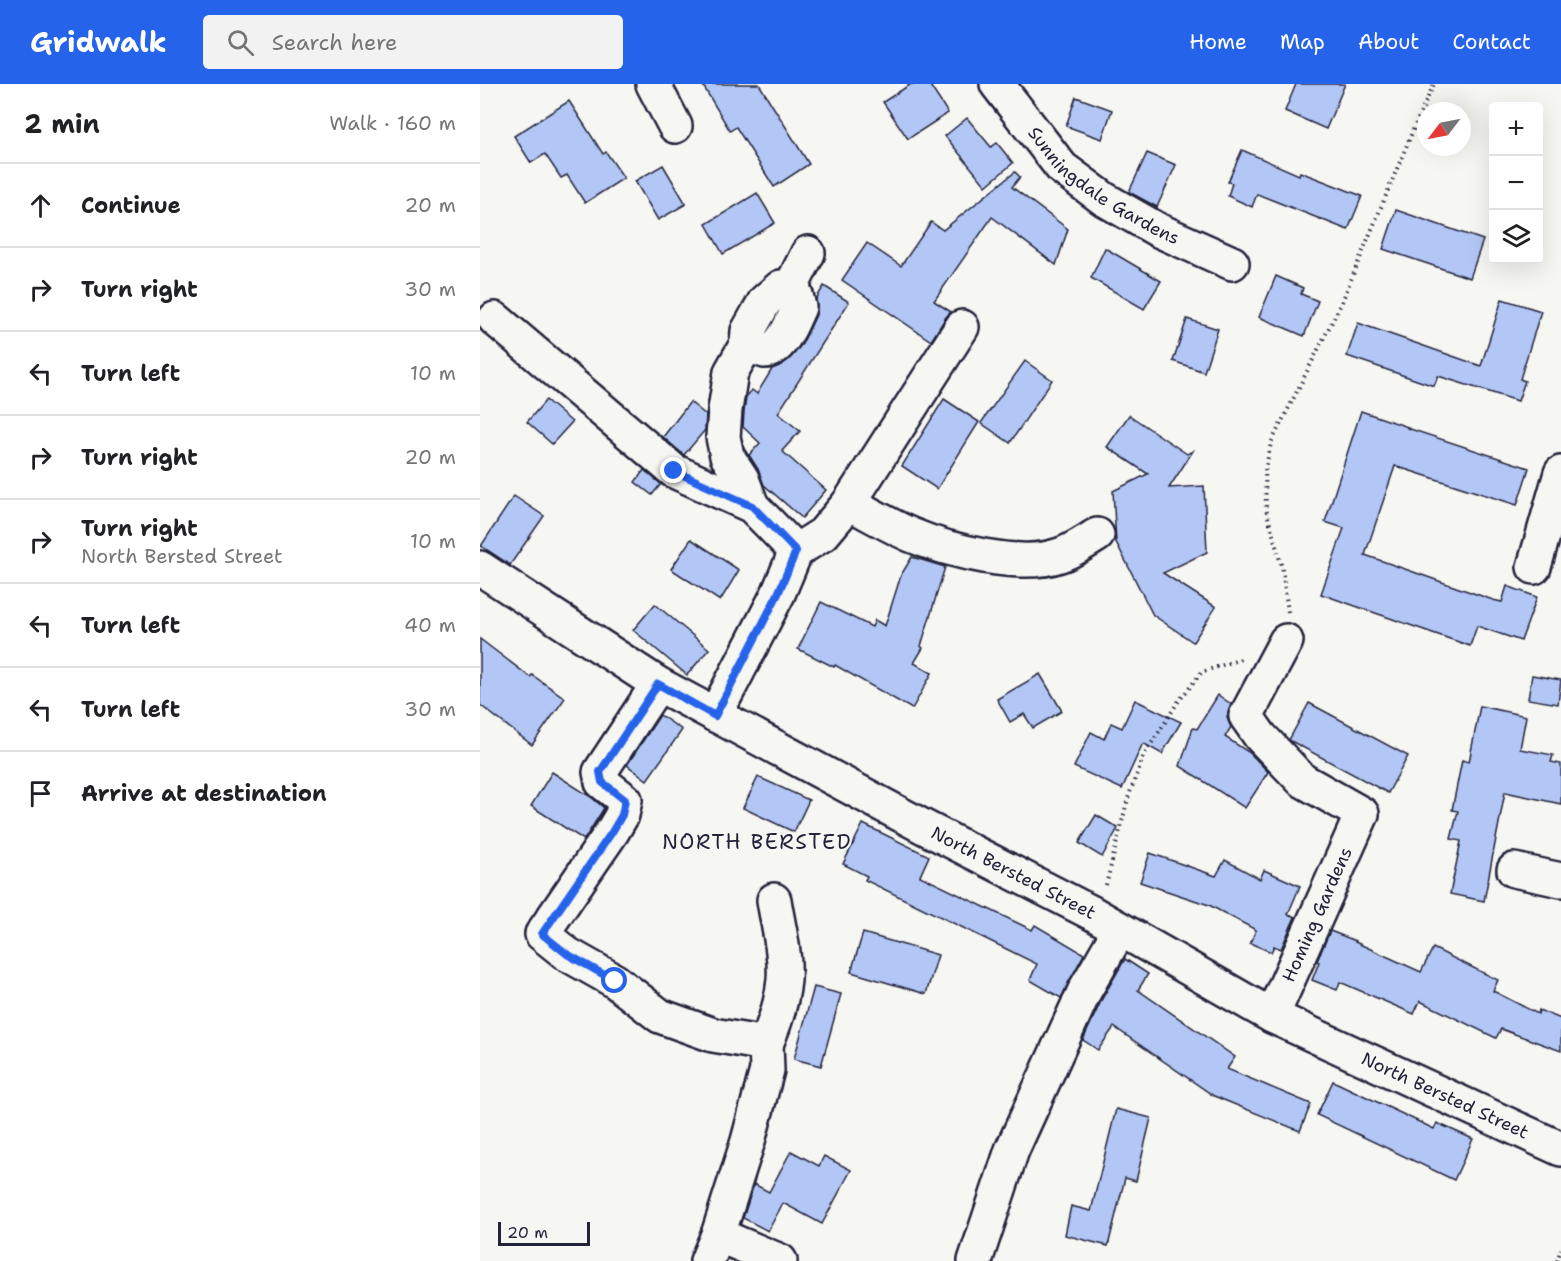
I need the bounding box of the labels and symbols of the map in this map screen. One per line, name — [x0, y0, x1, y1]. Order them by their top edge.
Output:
north arrow — [1417, 102, 1471, 156]
street label: Sunningdale Gardens — [1022, 122, 1183, 250]
route end — [660, 457, 686, 483]
street label: North Bersted Street — [927, 821, 1100, 925]
district label: NORTH BERSTED — [662, 828, 852, 856]
street label: Homing Gardens — [1277, 843, 1358, 986]
route start — [601, 967, 627, 993]
street label: North Bersted Street — [1357, 1047, 1533, 1145]
scale bar — [498, 1219, 590, 1246]

